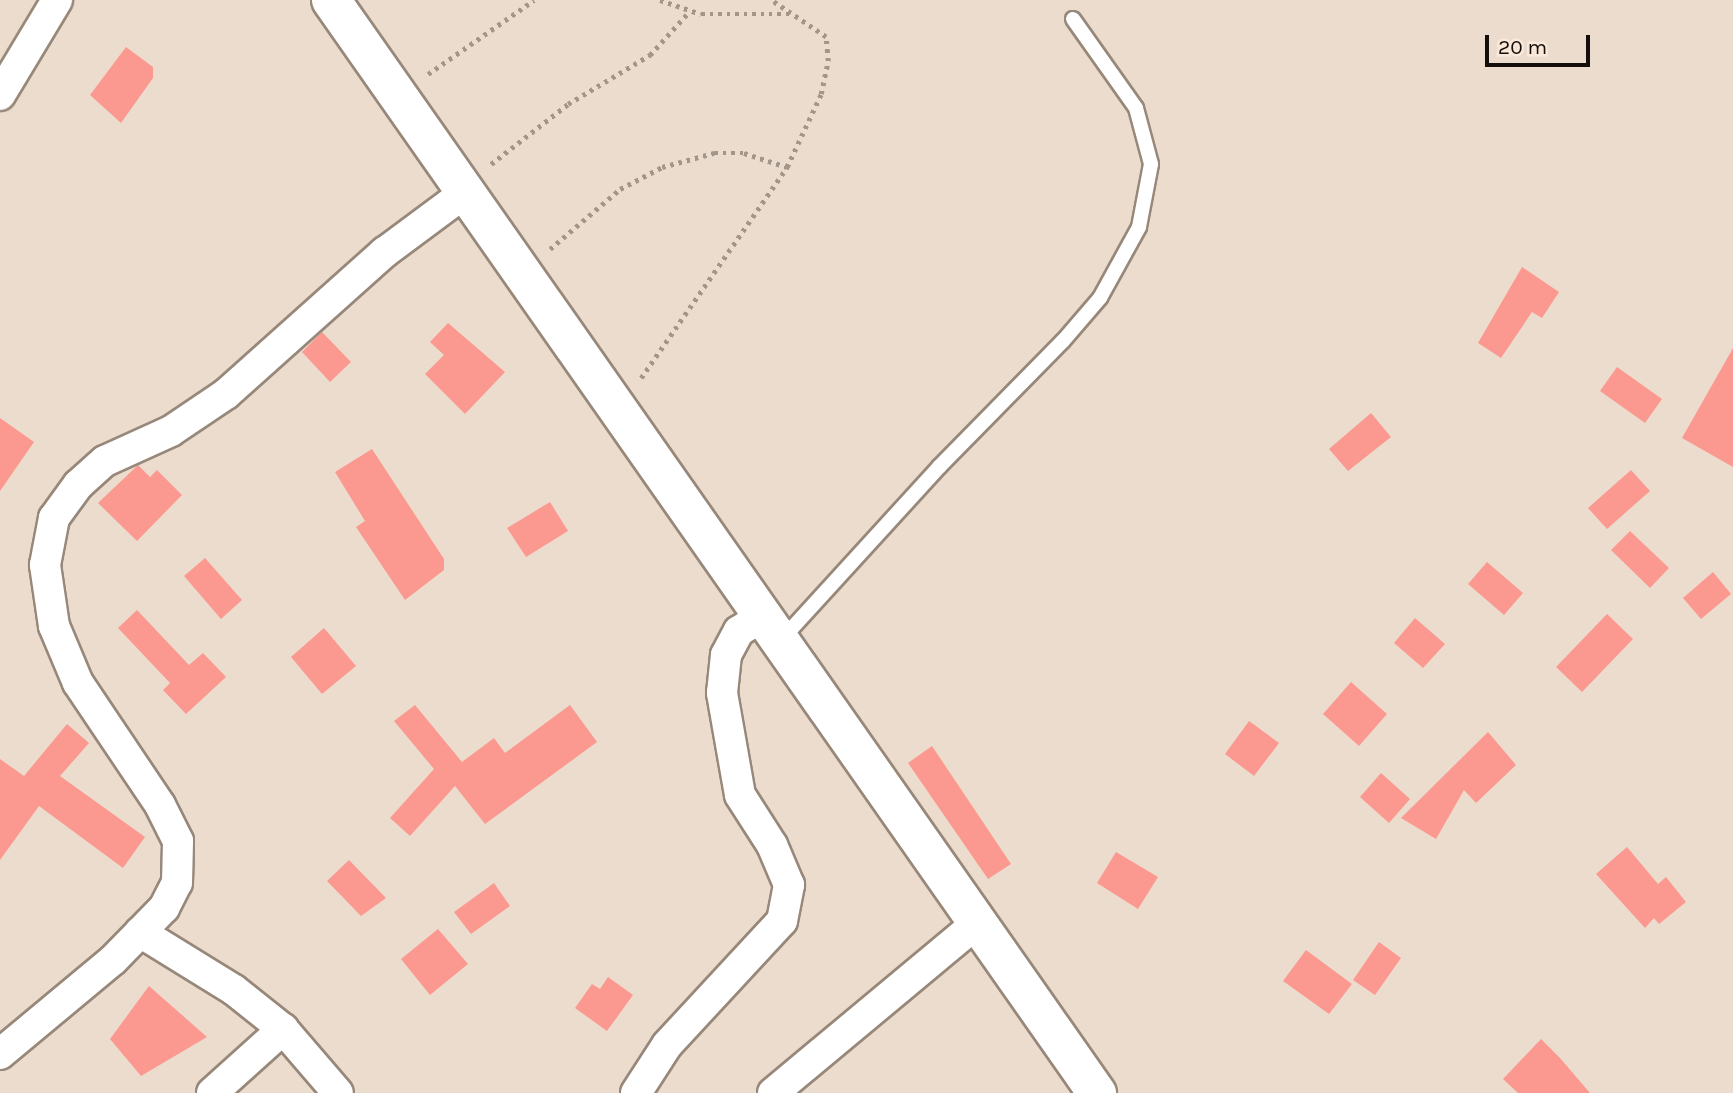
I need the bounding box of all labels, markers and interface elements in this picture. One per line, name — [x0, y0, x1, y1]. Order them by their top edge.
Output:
scale bar — [1488, 21, 1593, 65]
text: 20 m — [1498, 35, 1547, 59]

